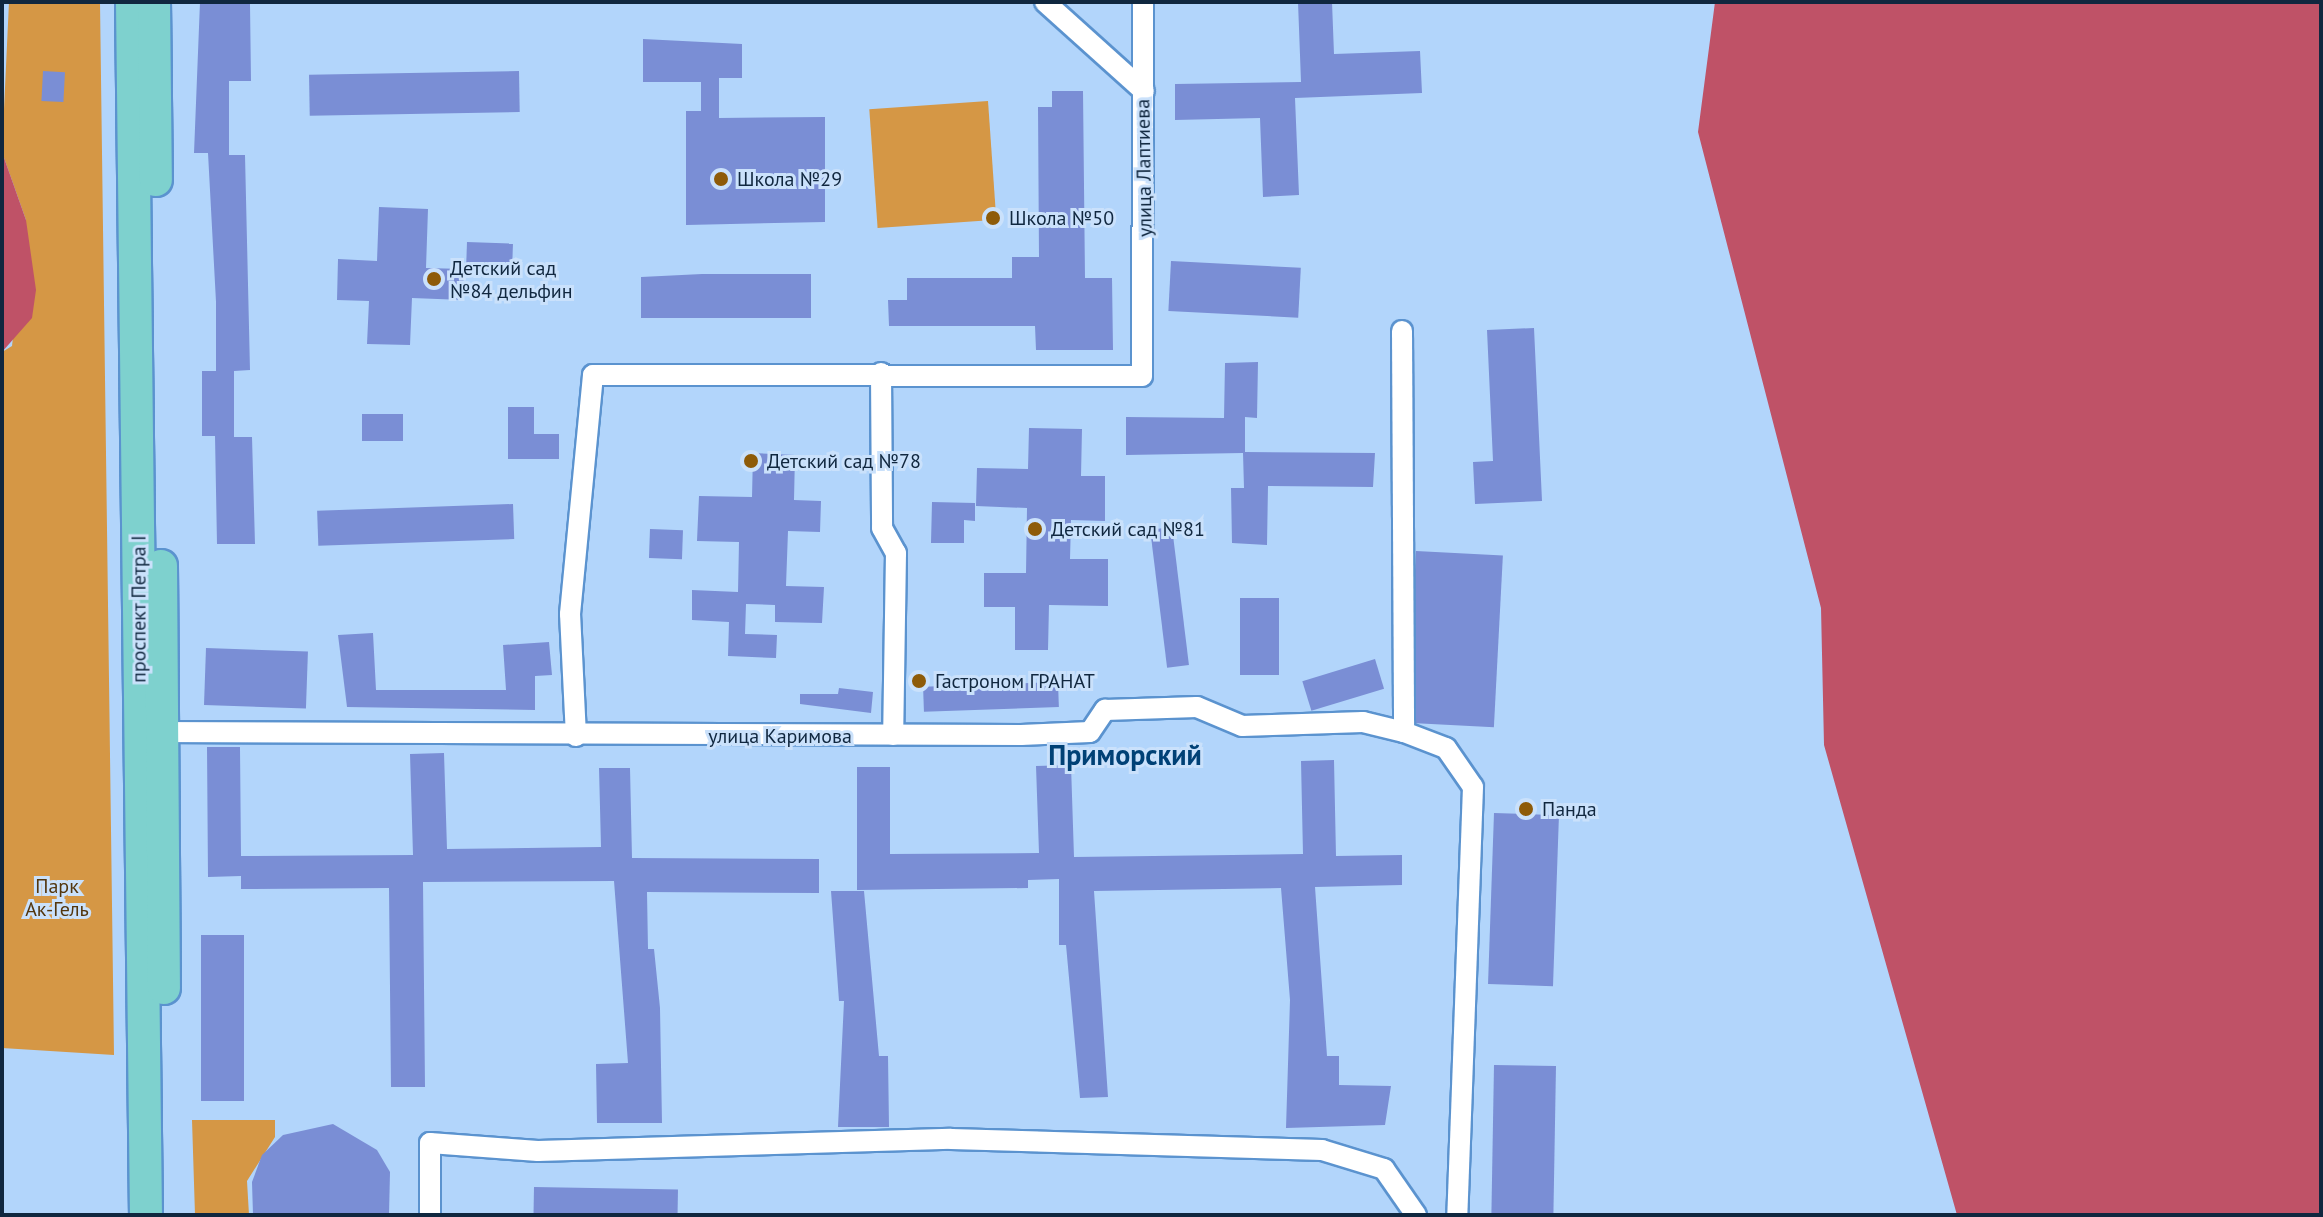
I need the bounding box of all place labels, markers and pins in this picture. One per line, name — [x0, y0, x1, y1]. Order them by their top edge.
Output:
place label: Школа №29 — [737, 167, 842, 191]
marker: Школа №29 — [712, 170, 730, 188]
place label: Школа №50 — [1009, 206, 1114, 230]
marker: Школа №50 — [984, 209, 1002, 227]
place label: Детский сад №84 дельфин — [450, 256, 573, 303]
marker: Детский сад №84 дельфин — [425, 270, 443, 288]
place label: Детский сад №78 — [767, 449, 921, 473]
marker: Детский сад №78 — [742, 452, 760, 470]
place label: Детский сад №81 — [1051, 517, 1205, 541]
marker: Детский сад №81 — [1026, 520, 1044, 538]
place label: Гастроном ГРАНАТ — [935, 669, 1095, 693]
marker: Гастроном ГРАНАТ — [910, 672, 928, 690]
place label: Панда — [1542, 797, 1597, 821]
marker: Панда — [1517, 800, 1535, 818]

